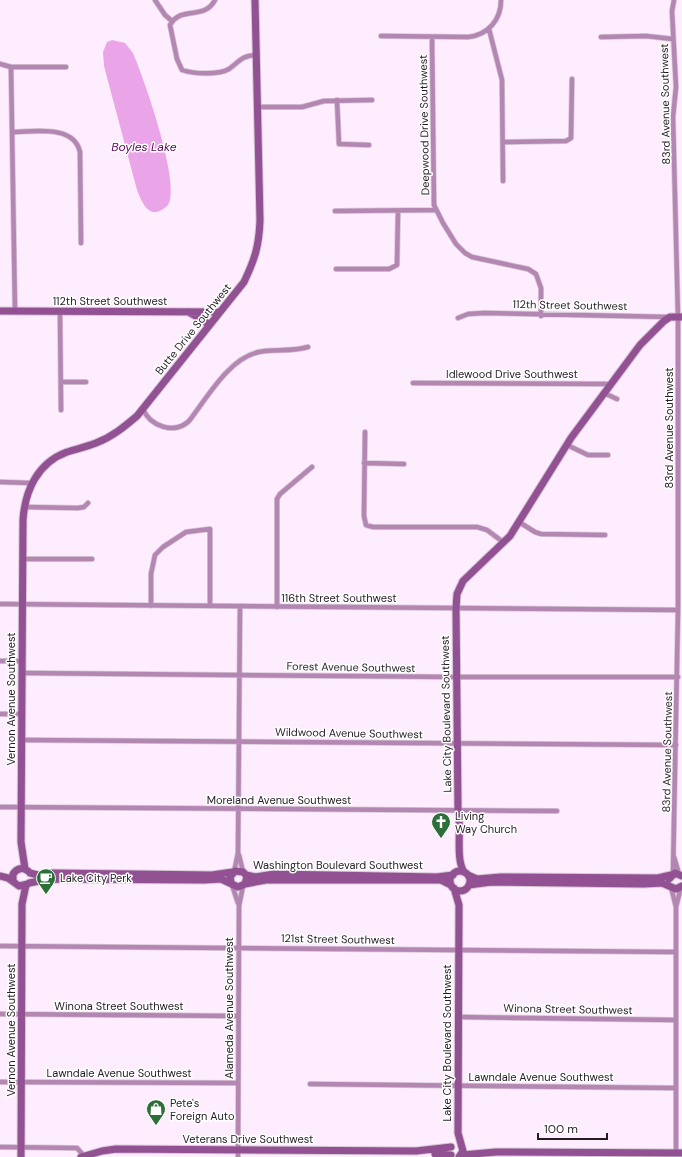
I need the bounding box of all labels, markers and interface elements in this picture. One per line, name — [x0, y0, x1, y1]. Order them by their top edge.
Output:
street label: 83rd Avenue Southwest — [657, 43, 673, 165]
street label: Deepwood Drive Southwest — [416, 55, 432, 195]
water label: Boyles Lake — [111, 139, 177, 155]
street label: Butte Drive Southwest — [152, 281, 234, 377]
street label: 112th Street Southwest — [53, 294, 167, 308]
street label: 112th Street Southwest — [513, 297, 627, 313]
street label: Idlewood Drive Southwest — [446, 367, 578, 381]
street label: 83rd Avenue Southwest — [662, 367, 676, 489]
street label: 116th Street Southwest — [281, 591, 397, 605]
street label: Vernon Avenue Southwest — [4, 632, 18, 766]
street label: Lake City Boulevard Southwest — [438, 635, 454, 793]
street label: Forest Avenue Southwest — [286, 659, 416, 675]
street label: 83rd Avenue Southwest — [659, 691, 675, 813]
street label: Wildwood Avenue Southwest — [275, 725, 423, 741]
street label: Moreland Avenue Southwest — [207, 793, 351, 807]
place label: Living Way Church — [455, 809, 517, 836]
church icon: Living Way Church — [430, 811, 452, 839]
street label: Washington Boulevard Southwest — [253, 858, 423, 872]
cafe icon: Lake City Perk — [35, 867, 57, 895]
place label: Lake City Perk — [60, 871, 132, 885]
street label: 121st Street Southwest — [281, 931, 395, 947]
street label: Alameda Avenue Southwest — [222, 937, 236, 1079]
street label: Vernon Avenue Southwest — [4, 963, 18, 1097]
street label: Lake City Boulevard Southwest — [440, 965, 454, 1121]
street label: Winona Street Southwest — [54, 999, 184, 1013]
street label: Winona Street Southwest — [503, 1001, 633, 1017]
street label: Lawndale Avenue Southwest — [46, 1066, 192, 1080]
street label: Lawndale Avenue Southwest — [468, 1070, 614, 1084]
place label: Pete's Foreign Auto — [170, 1096, 234, 1123]
shop icon: Pete's Foreign Auto — [145, 1098, 167, 1126]
scale bar — [538, 1115, 607, 1141]
text: 100 m — [544, 1121, 578, 1137]
street label: Veterans Drive Southwest — [183, 1132, 313, 1146]

